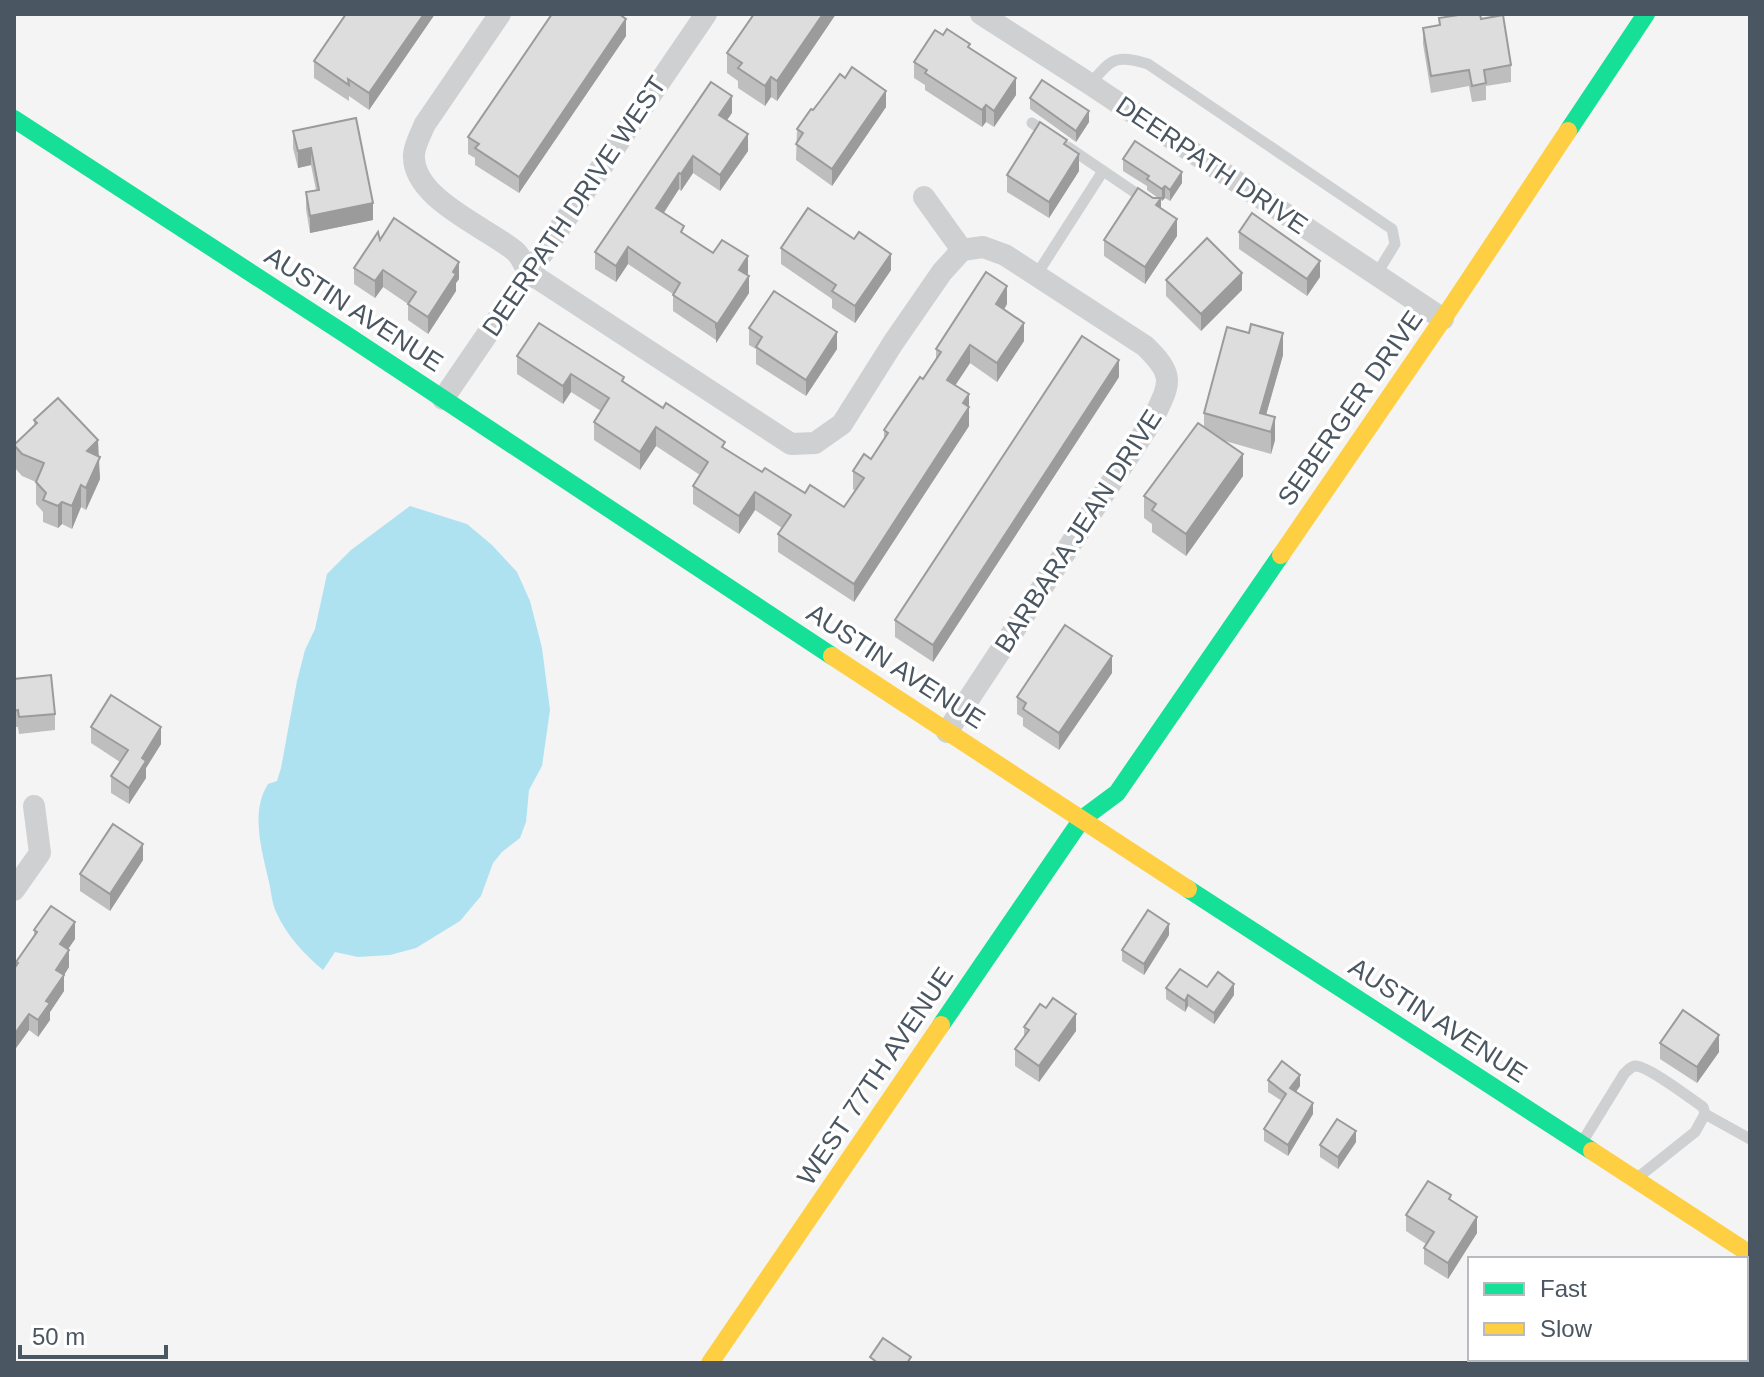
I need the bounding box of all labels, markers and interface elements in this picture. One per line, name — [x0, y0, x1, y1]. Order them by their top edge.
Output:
street label: DEERPATH DRIVE WEST — [476, 70, 672, 342]
street label: DEERPATH DRIVE — [1111, 90, 1313, 240]
street label: AUSTIN AVENUE — [259, 240, 449, 378]
street label: SEBERGER DRIVE — [1271, 305, 1429, 511]
street label: BARBARA JEAN DRIVE — [988, 404, 1168, 658]
street label: AUSTIN AVENUE — [801, 597, 991, 735]
street label: AUSTIN AVENUE — [1343, 951, 1533, 1089]
street label: WEST 77TH AVENUE — [791, 961, 959, 1191]
legend — [1468, 1257, 1748, 1361]
text: Fast — [1540, 1275, 1587, 1302]
scale bar — [20, 1309, 166, 1359]
text: Slow — [1540, 1315, 1593, 1342]
text: 50 m — [32, 1323, 85, 1350]

